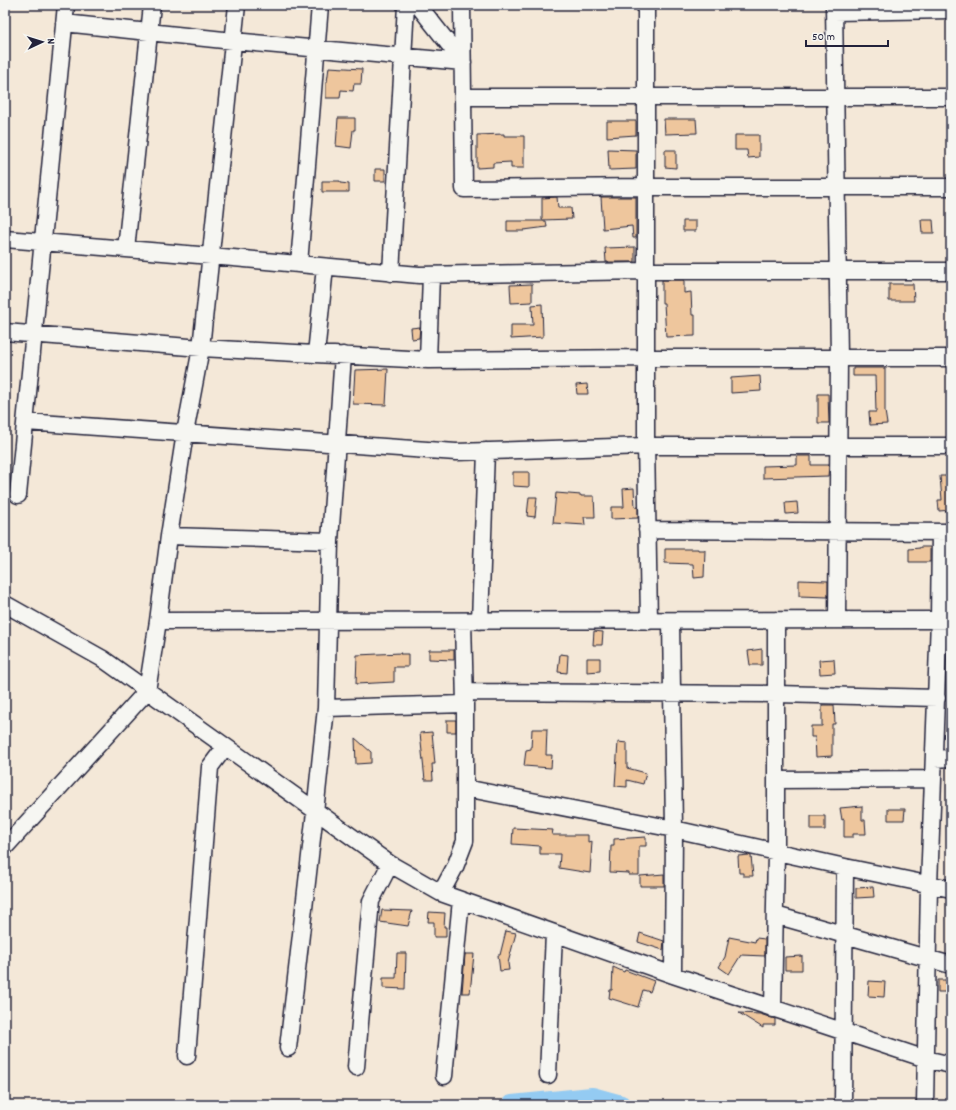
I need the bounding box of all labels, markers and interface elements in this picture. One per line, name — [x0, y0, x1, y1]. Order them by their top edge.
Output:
north arrow — [22, 22, 62, 62]
scale bar — [806, 22, 888, 48]
text: 50 m — [812, 29, 835, 46]
text: N — [42, 38, 58, 45]

